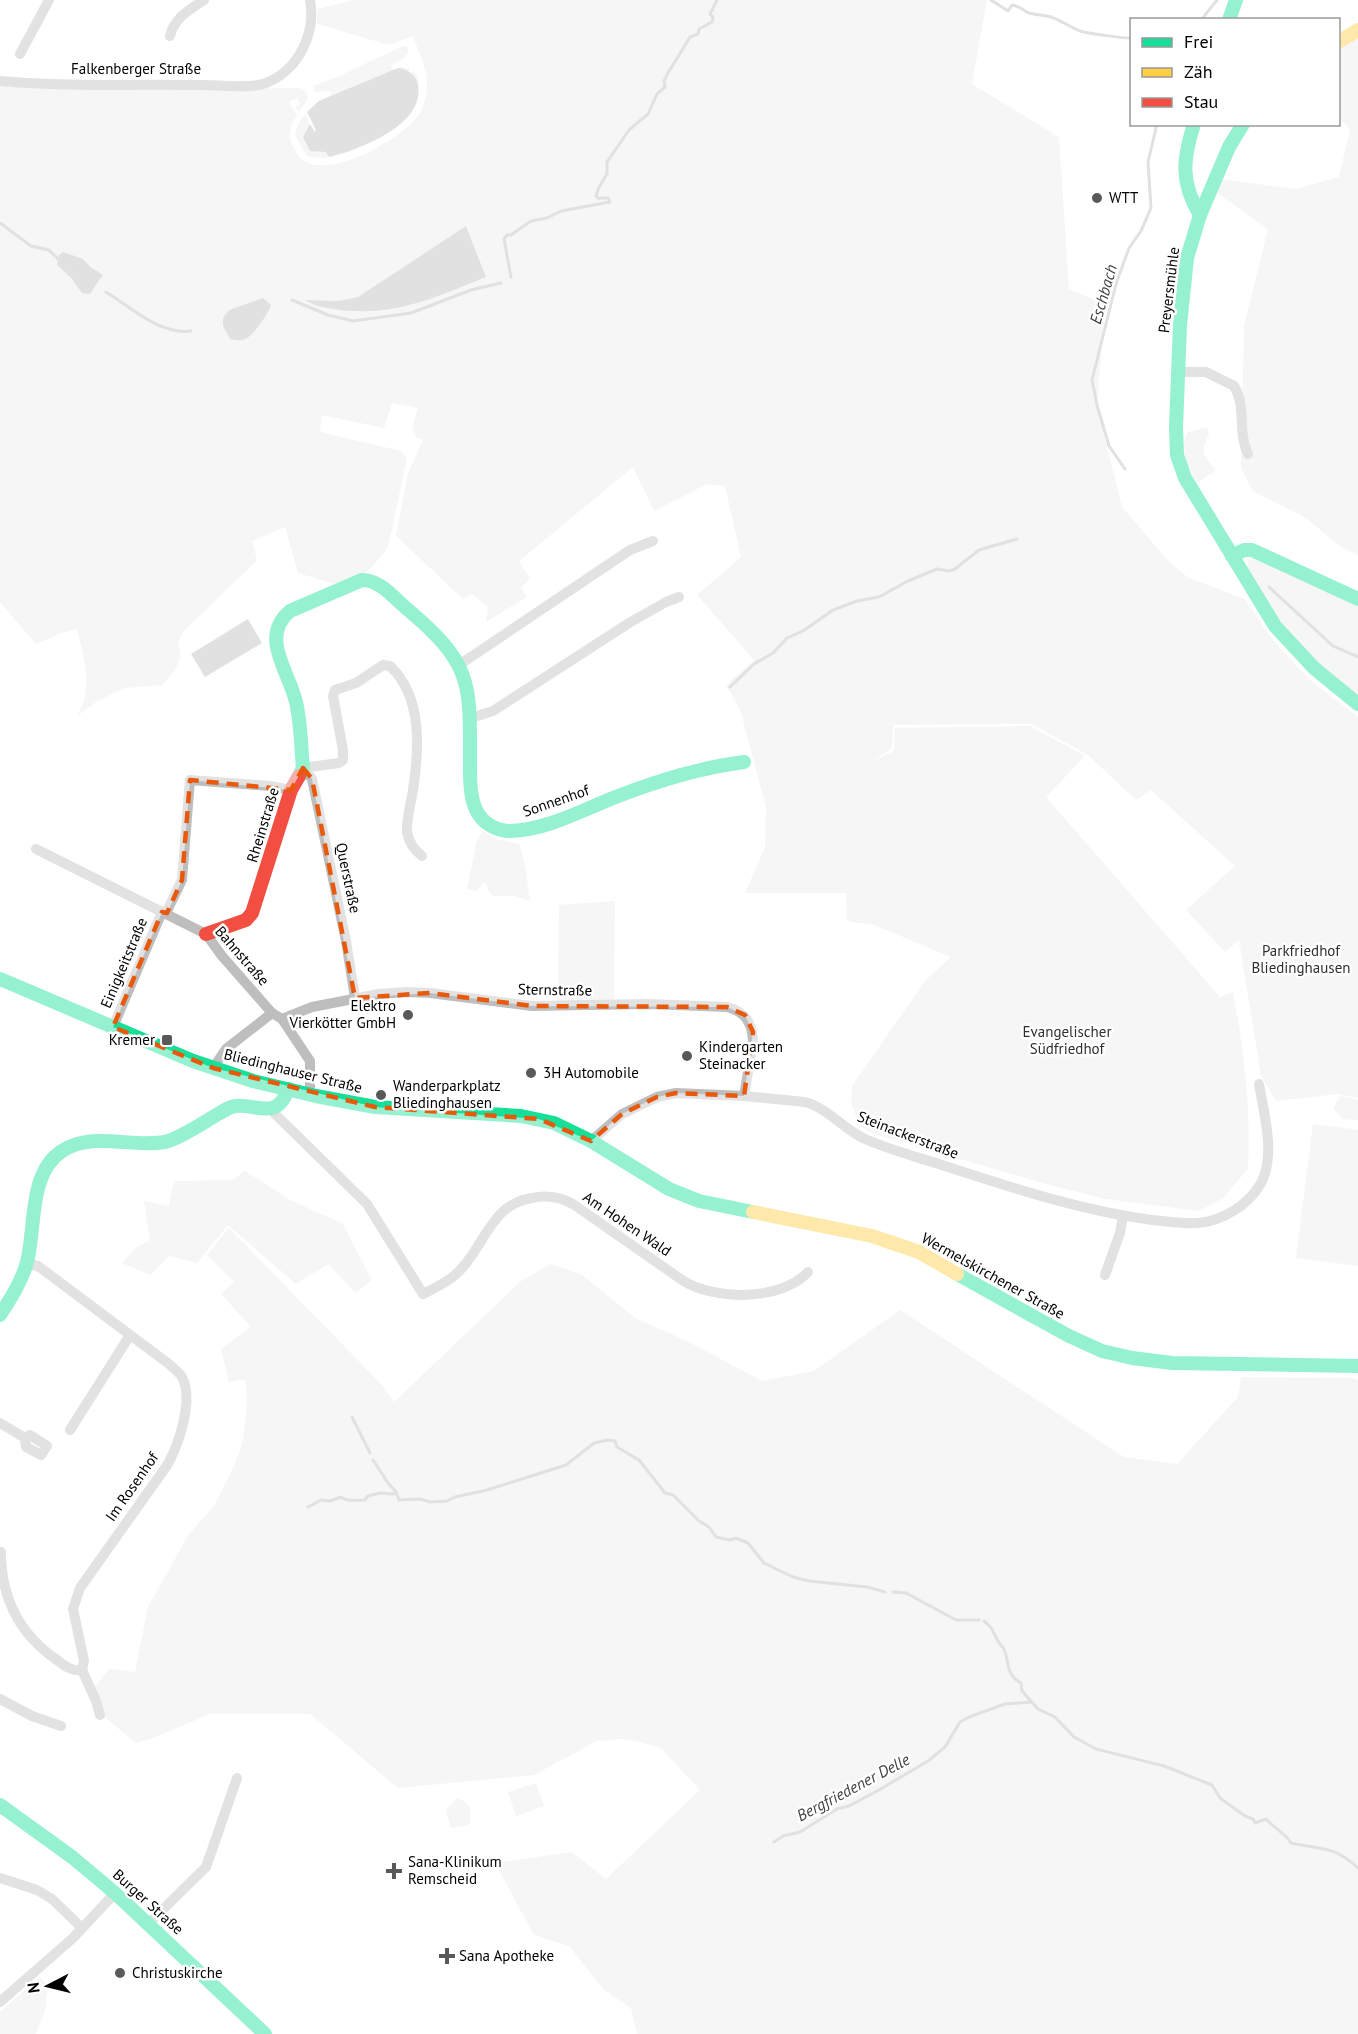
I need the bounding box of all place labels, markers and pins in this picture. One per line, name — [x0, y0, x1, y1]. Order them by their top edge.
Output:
place label: WTT — [1109, 188, 1139, 207]
marker: WTT — [1090, 191, 1104, 205]
place label: Elektro Vierkötter GmbH — [288, 996, 396, 1032]
marker: Elektro Vierkötter GmbH — [401, 1008, 415, 1022]
place label: Kremer — [109, 1030, 155, 1049]
marker: Kremer — [160, 1033, 174, 1047]
place label: Kindergarten Steinacker — [699, 1037, 783, 1073]
marker: Kindergarten Steinacker — [680, 1049, 694, 1063]
place label: 3H Automobile — [543, 1063, 639, 1082]
marker: 3H Automobile — [524, 1066, 538, 1080]
place label: Wanderparkplatz Bliedinghausen — [393, 1076, 501, 1112]
marker: Wanderparkplatz Bliedinghausen — [374, 1088, 388, 1102]
place label: Sana-Klinikum Remscheid — [408, 1852, 502, 1888]
marker: Sana-Klinikum Remscheid — [385, 1862, 403, 1880]
place label: Sana Apotheke — [459, 1946, 554, 1965]
marker: Sana Apotheke — [440, 1949, 454, 1963]
place label: Christuskirche — [132, 1963, 223, 1982]
marker: Christuskirche — [113, 1966, 127, 1980]

